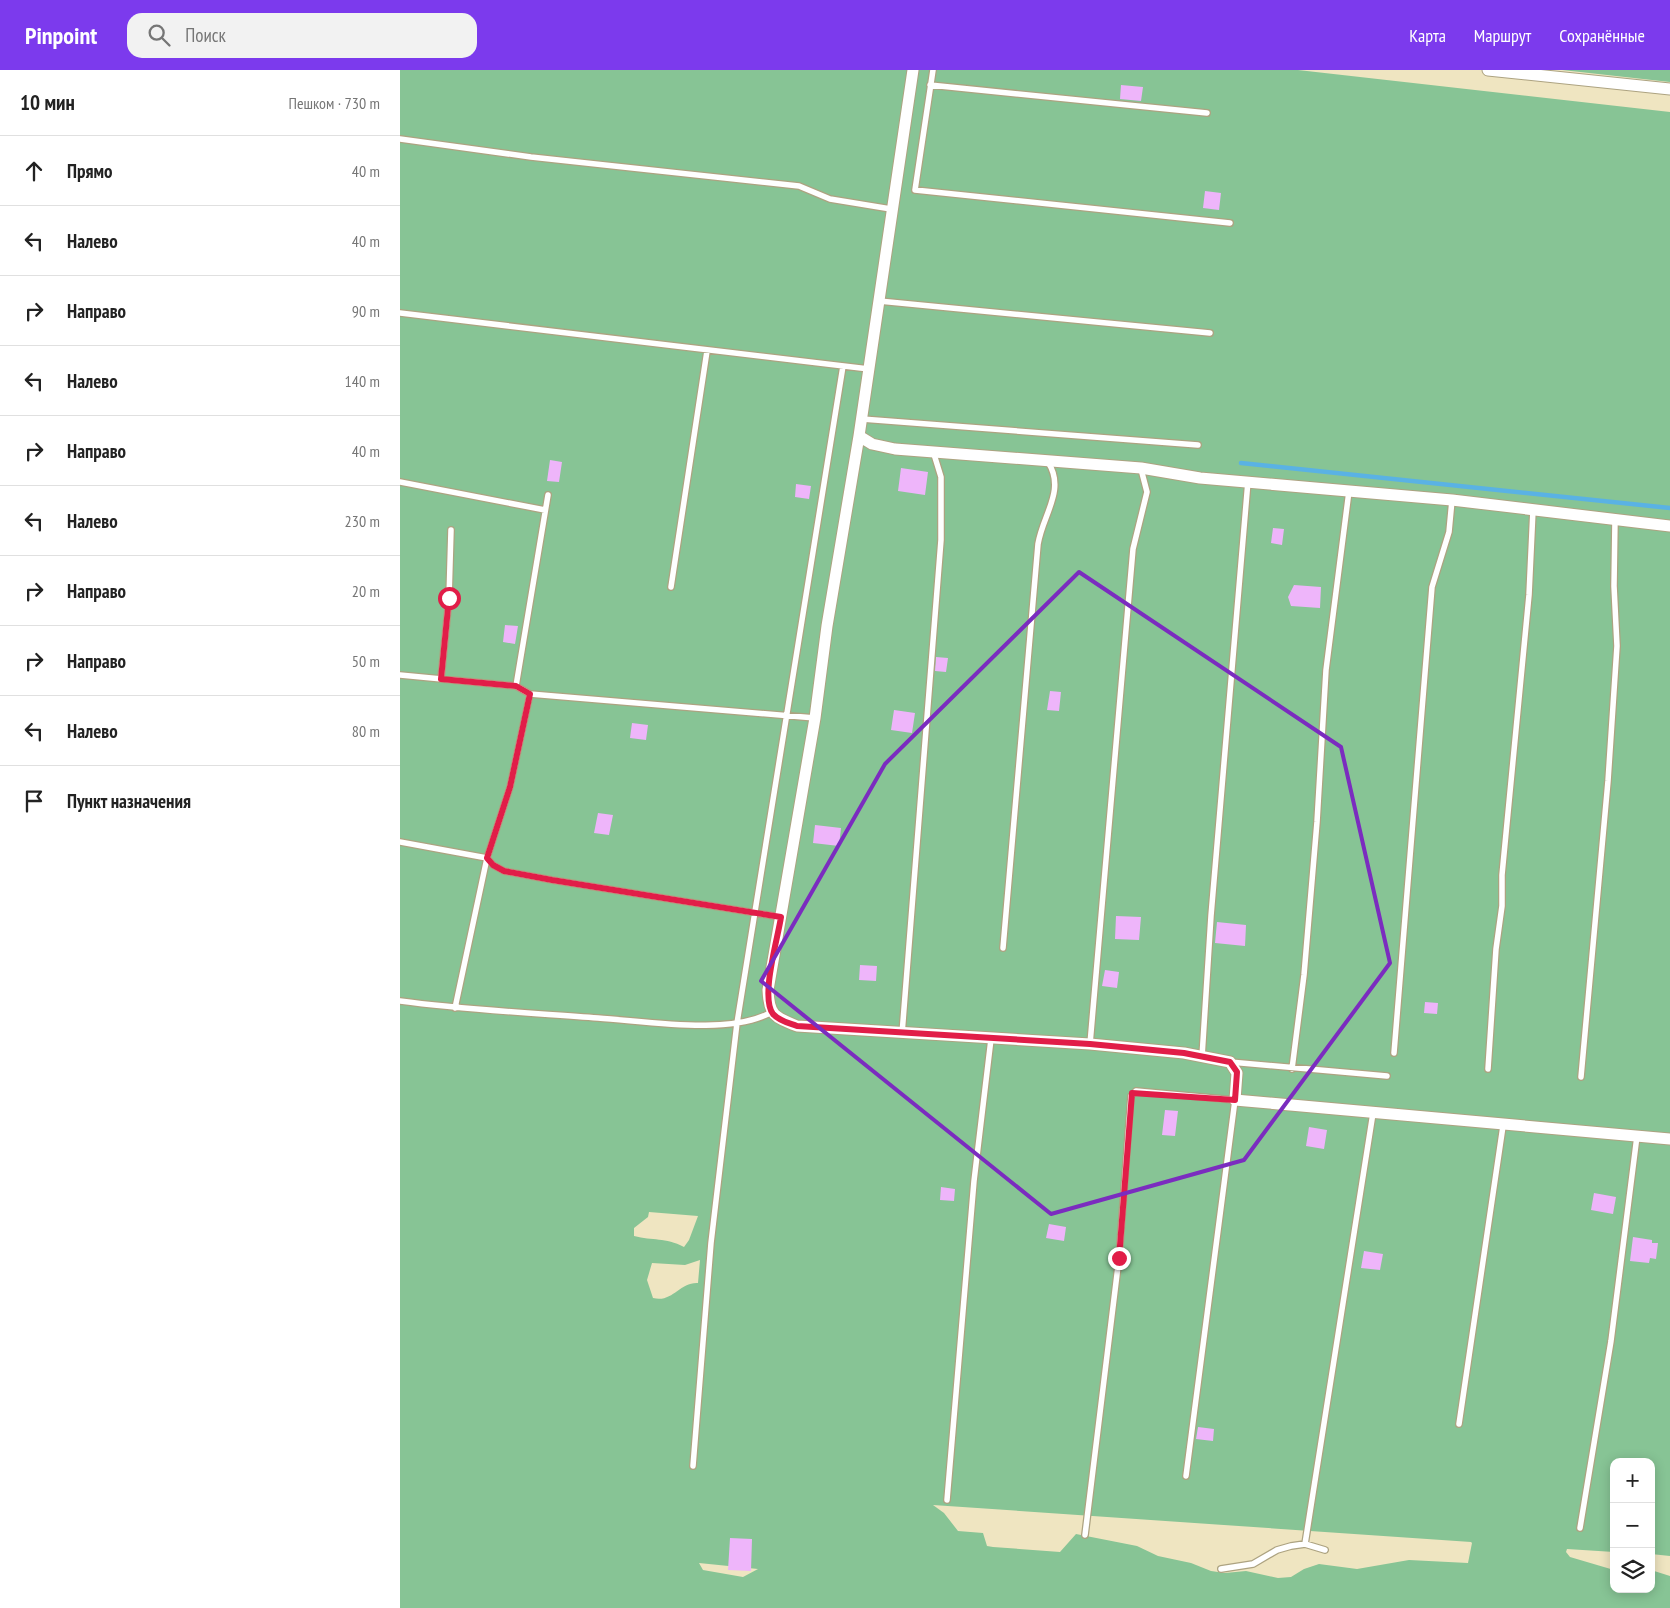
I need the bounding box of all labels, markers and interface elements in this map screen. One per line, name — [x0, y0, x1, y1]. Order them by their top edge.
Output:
search box — [127, 13, 477, 58]
text: Pinpoint — [25, 20, 97, 51]
icon: search — [145, 21, 173, 49]
text: Поиск — [185, 23, 226, 47]
text: Карта — [1409, 24, 1446, 47]
text: Маршрут — [1474, 24, 1531, 47]
text: Сохранённые — [1559, 24, 1645, 47]
text: 10 мин — [20, 89, 75, 116]
text: Пешком · 730 m — [289, 93, 380, 113]
icon: ahead — [20, 157, 48, 185]
text: Прямо — [67, 159, 112, 183]
text: 40 m — [352, 161, 380, 181]
icon: left — [20, 227, 48, 255]
text: Налево — [67, 229, 118, 253]
text: 40 m — [352, 231, 380, 251]
icon: right — [20, 297, 48, 325]
text: Направо — [67, 299, 126, 323]
text: 90 m — [352, 301, 380, 321]
icon: left — [20, 367, 48, 395]
text: Налево — [67, 369, 118, 393]
text: 140 m — [345, 371, 380, 391]
icon: right — [20, 437, 48, 465]
text: Направо — [67, 439, 126, 463]
text: 40 m — [352, 441, 380, 461]
icon: left — [20, 507, 48, 535]
text: Налево — [67, 509, 118, 533]
text: 230 m — [345, 511, 380, 531]
icon: right — [20, 577, 48, 605]
text: Направо — [67, 579, 126, 603]
text: 20 m — [352, 581, 380, 601]
route start — [438, 587, 461, 610]
icon: right — [20, 647, 48, 675]
text: Направо — [67, 649, 126, 673]
text: 50 m — [352, 651, 380, 671]
icon: left — [20, 717, 48, 745]
text: Налево — [67, 719, 118, 743]
text: 80 m — [352, 721, 380, 741]
icon: arrive — [20, 787, 48, 815]
text: Пункт назначения — [67, 789, 191, 813]
route end — [1108, 1247, 1131, 1270]
map controls — [1610, 1458, 1655, 1593]
button: + — [1610, 1458, 1655, 1503]
button: − — [1610, 1503, 1655, 1548]
button: layers — [1610, 1548, 1655, 1593]

